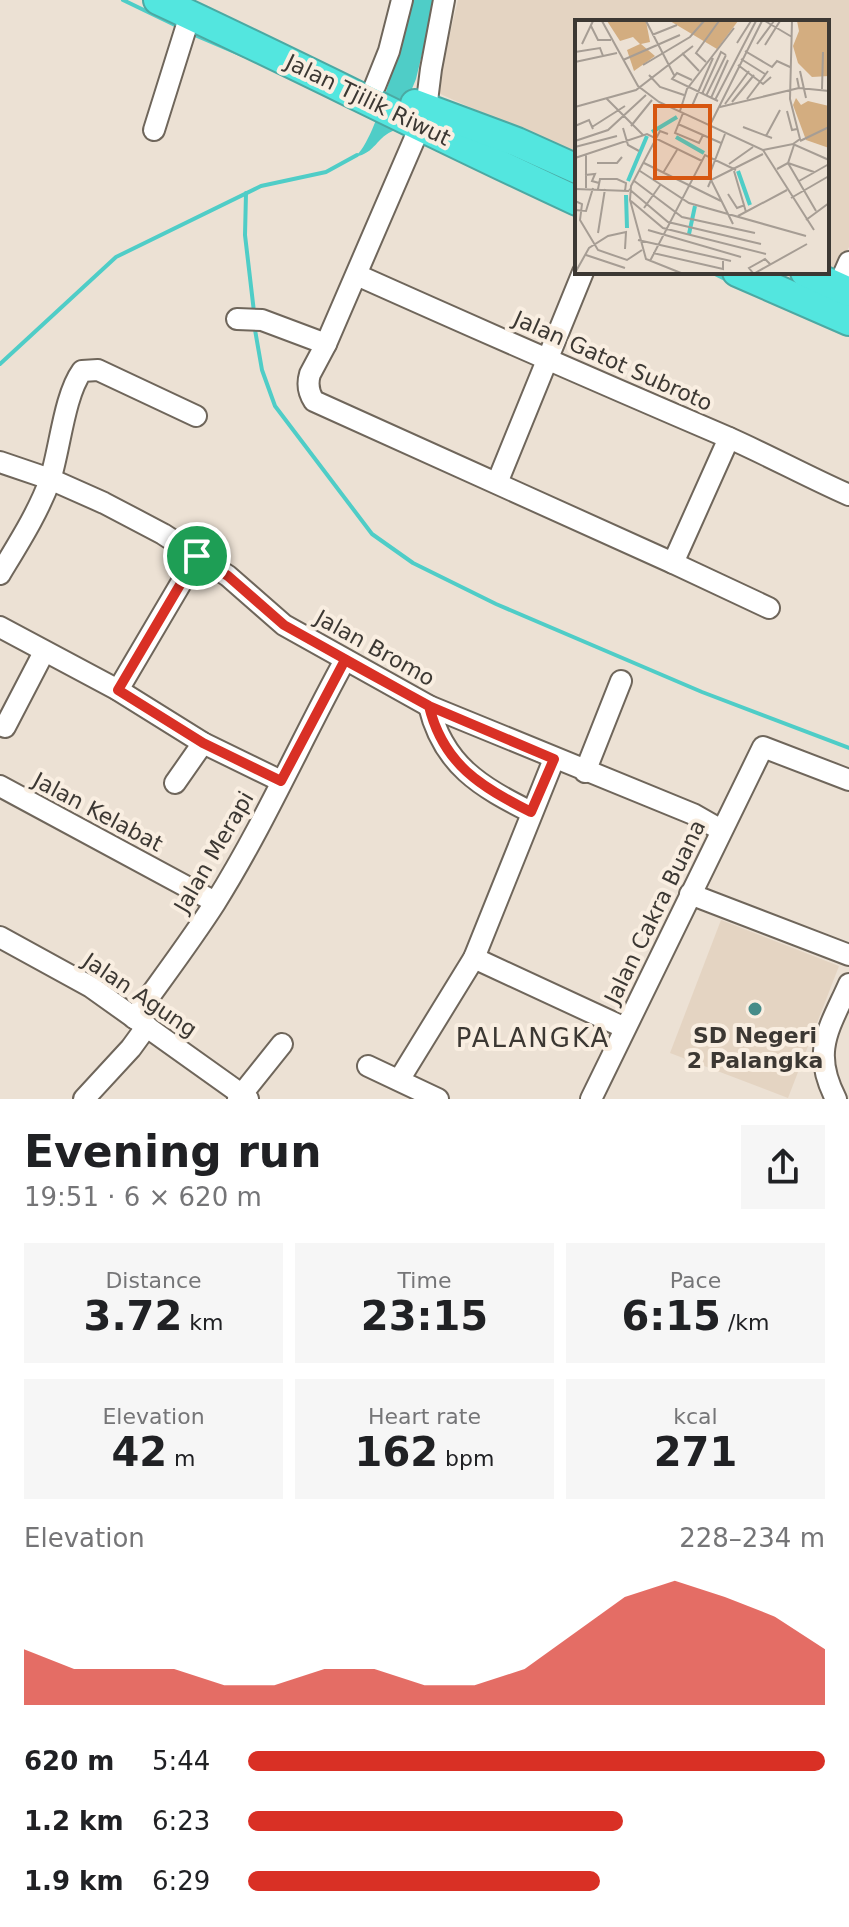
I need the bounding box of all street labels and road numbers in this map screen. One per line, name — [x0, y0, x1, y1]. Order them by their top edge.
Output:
street label: Jalan Tjilik Riwut — [280, 48, 455, 151]
street label: Jalan Gatot Subroto — [508, 305, 716, 416]
street label: Jalan Bromo — [309, 604, 439, 691]
street label: Jalan Kelabat — [27, 766, 167, 857]
street label: Jalan Merapi — [168, 787, 259, 919]
street label: Jalan Cakra Buana — [599, 816, 710, 1010]
street label: Jalan Agung — [77, 947, 201, 1042]

